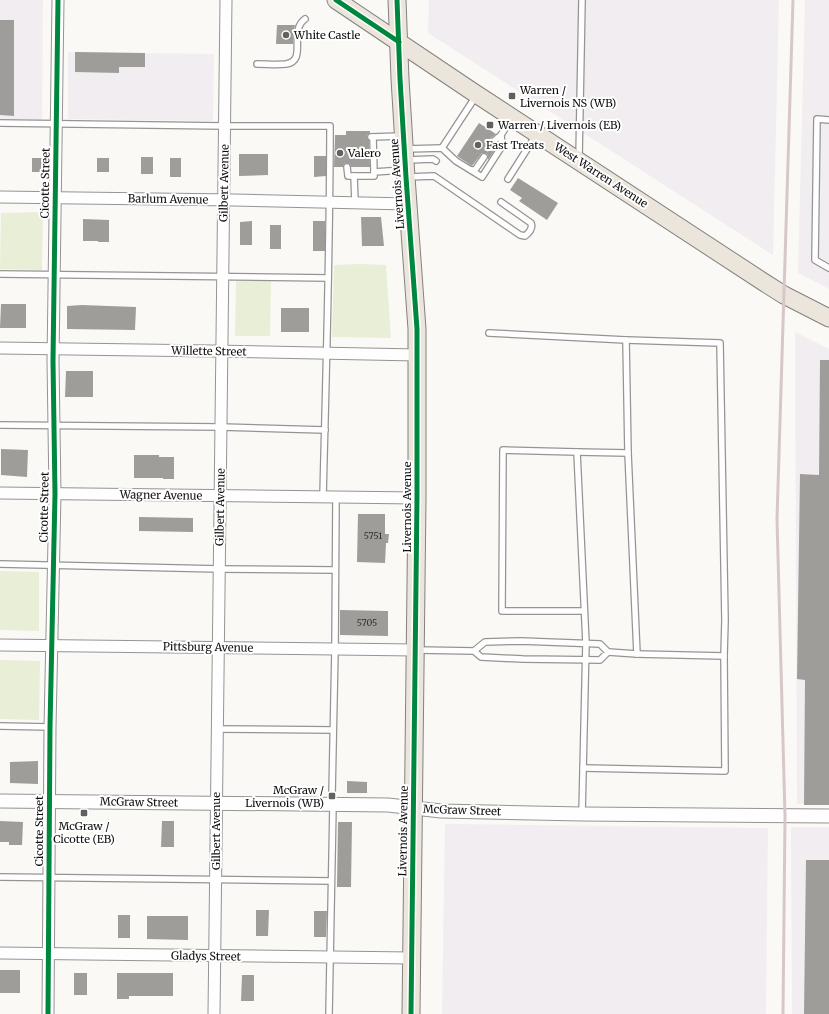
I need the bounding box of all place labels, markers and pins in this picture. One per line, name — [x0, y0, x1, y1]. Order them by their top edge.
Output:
place label: White Castle — [293, 28, 361, 42]
marker: White Castle — [281, 30, 291, 40]
place label: Warren / Livernois NS (WB) — [519, 83, 616, 110]
marker: Warren / Livernois NS (WB) — [507, 91, 517, 101]
place label: Warren / Livernois (EB) — [497, 118, 621, 132]
marker: Warren / Livernois (EB) — [485, 120, 495, 130]
place label: Fast Treats — [486, 138, 544, 152]
marker: Fast Treats — [473, 140, 483, 150]
place label: Valero — [347, 146, 381, 160]
marker: Valero — [335, 148, 345, 158]
place label: McGraw / Livernois (WB) — [245, 783, 324, 810]
marker: McGraw / Livernois (WB) — [327, 791, 337, 801]
marker: McGraw / Cicotte (EB) — [79, 808, 89, 818]
place label: McGraw / Cicotte (EB) — [53, 819, 115, 846]

